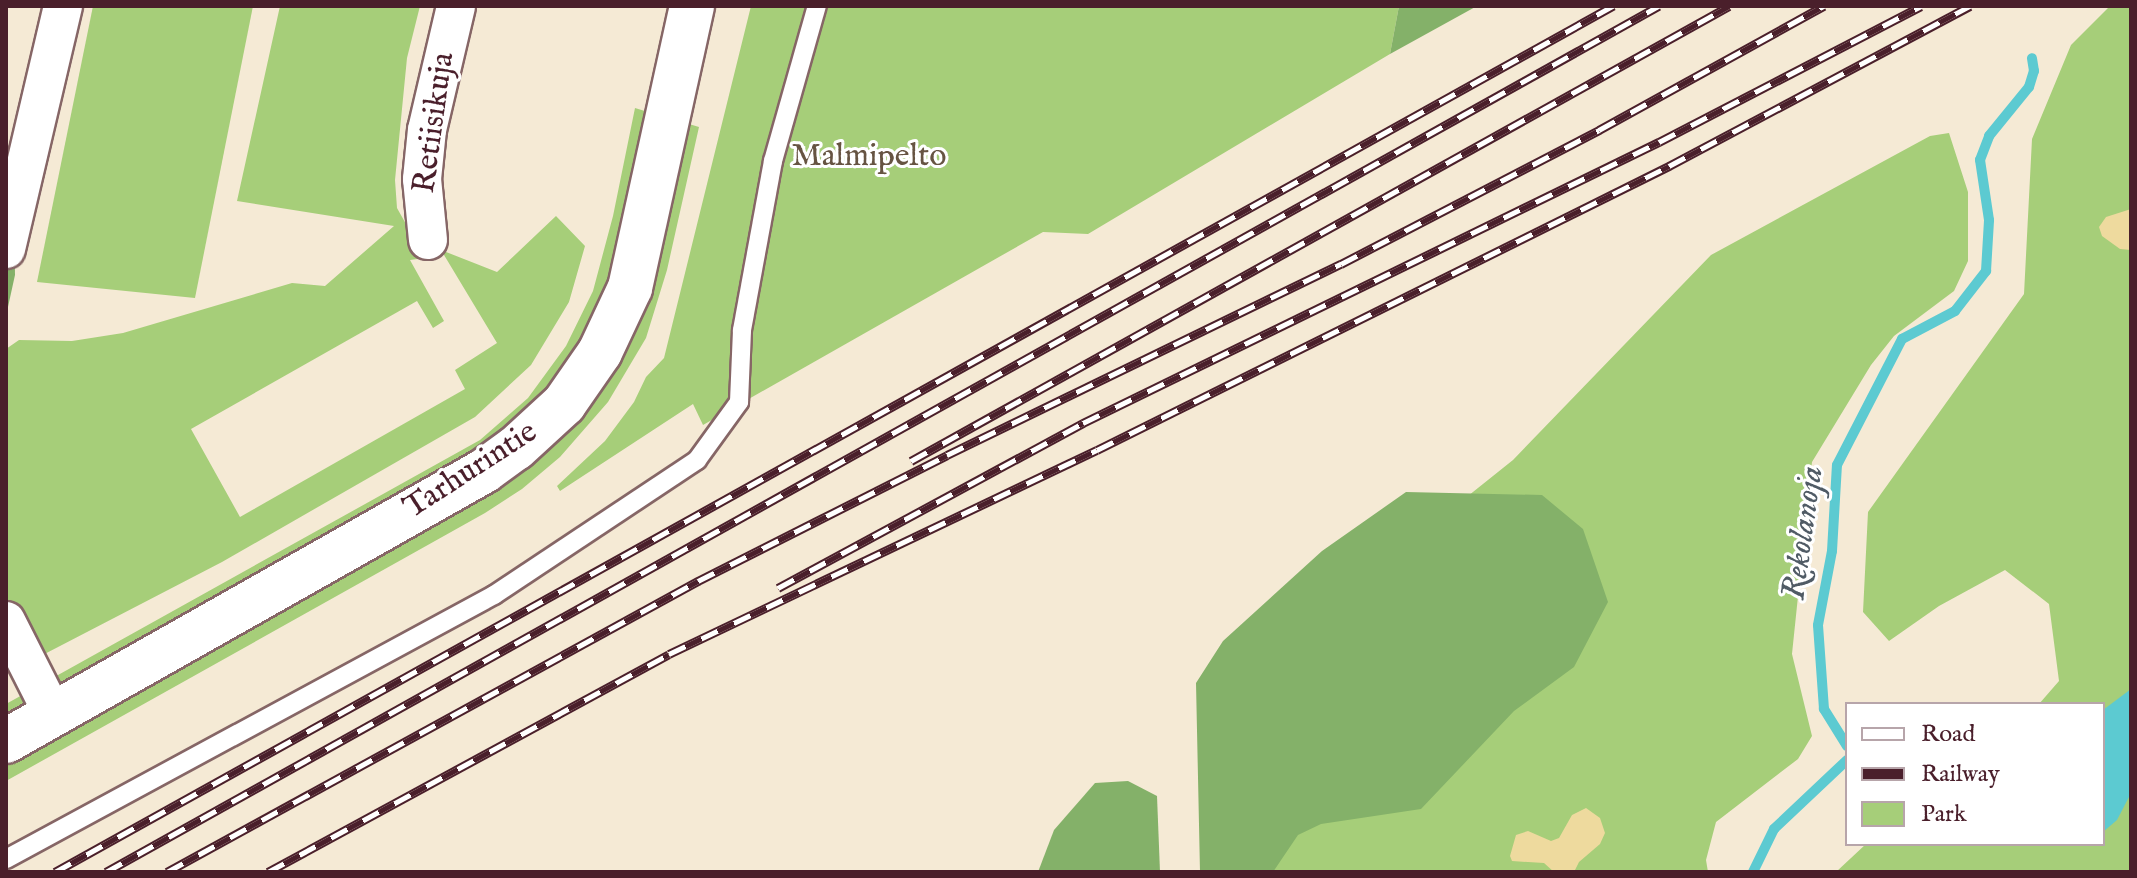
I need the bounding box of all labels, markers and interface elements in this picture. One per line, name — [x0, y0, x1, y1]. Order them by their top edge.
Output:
street label: Retiisikuja — [406, 50, 464, 196]
park label: Malmipelto — [792, 138, 946, 176]
street label: Tarhurintie — [397, 414, 545, 528]
water label: Rekolanoja — [1773, 463, 1833, 603]
legend — [1845, 702, 2105, 846]
text: Road — [1921, 719, 1975, 750]
text: Railway — [1921, 759, 2000, 790]
text: Park — [1921, 799, 1967, 830]

